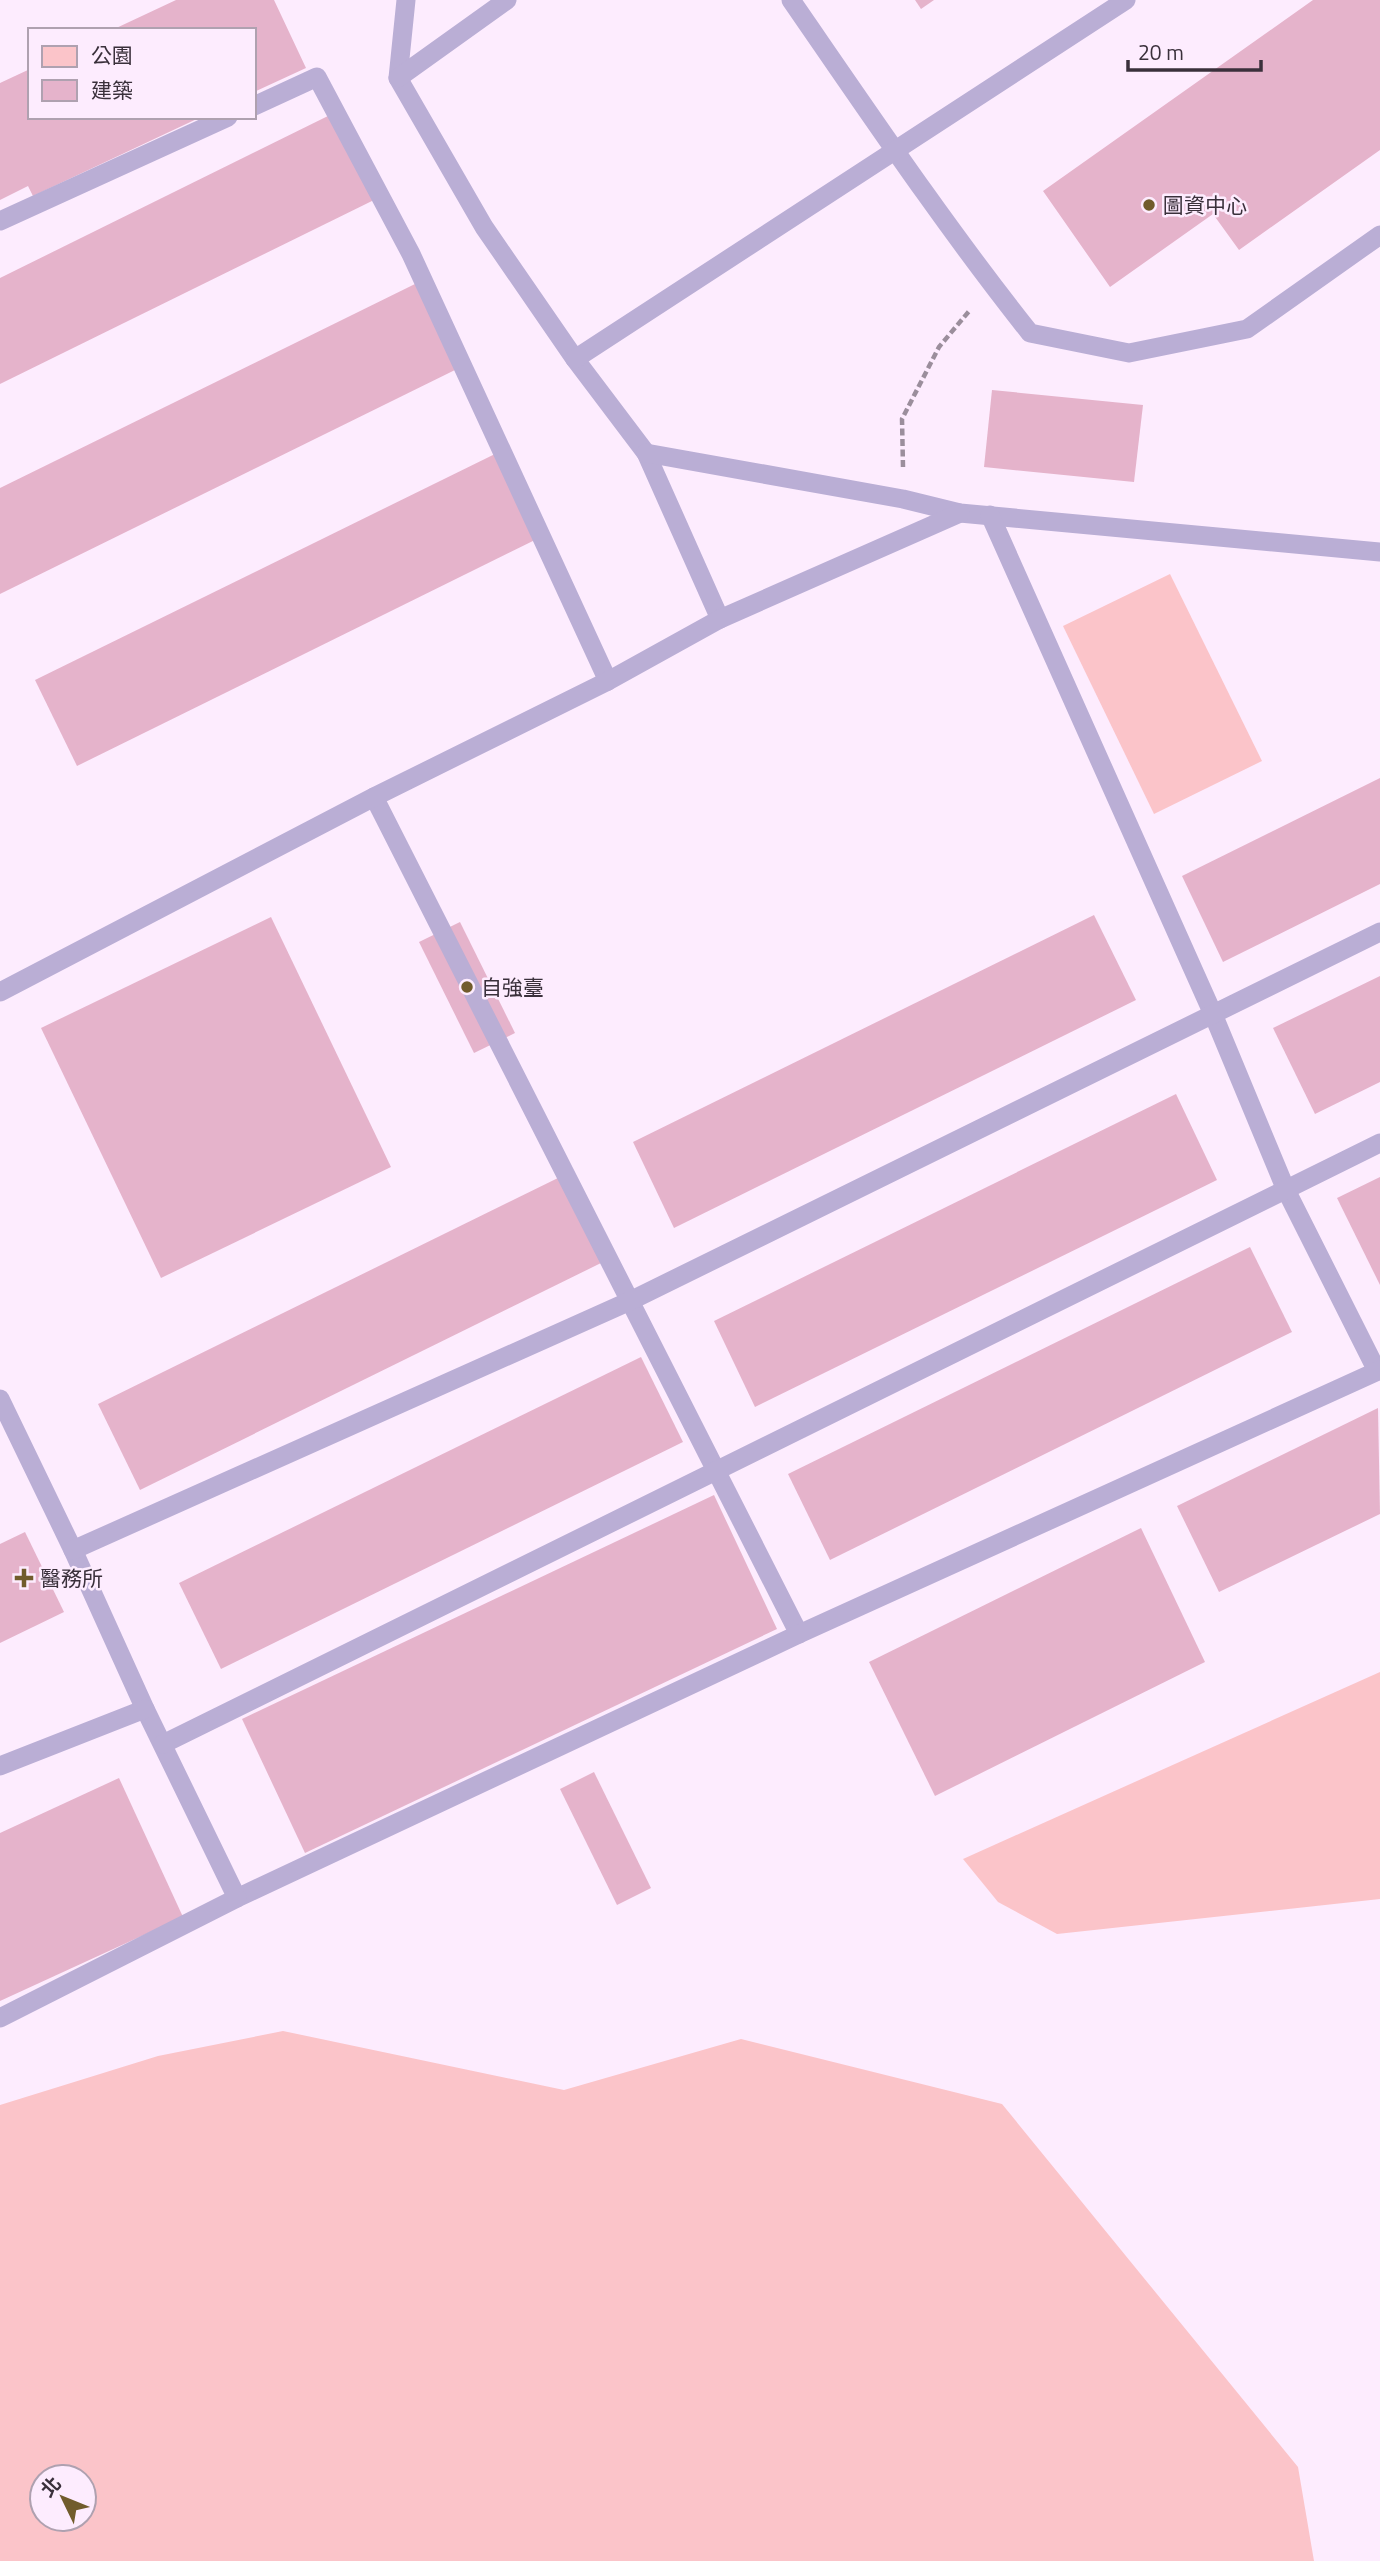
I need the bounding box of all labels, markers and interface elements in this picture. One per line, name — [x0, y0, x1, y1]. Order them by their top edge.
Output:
legend — [28, 28, 256, 119]
scale bar — [1128, 28, 1261, 72]
text: 20 m — [1138, 36, 1184, 68]
text: 公園 — [91, 39, 133, 71]
text: 建築 — [91, 74, 133, 106]
place label: 圖資中心 — [1163, 189, 1247, 221]
marker: 圖資中心 — [1141, 197, 1157, 213]
place label: 自強臺 — [481, 971, 544, 1003]
marker: 自強臺 — [459, 979, 475, 995]
place label: 醫務所 — [40, 1562, 103, 1594]
marker: 醫務所 — [14, 1568, 34, 1588]
north arrow — [28, 2463, 98, 2533]
text: 北 — [33, 2469, 67, 2503]

